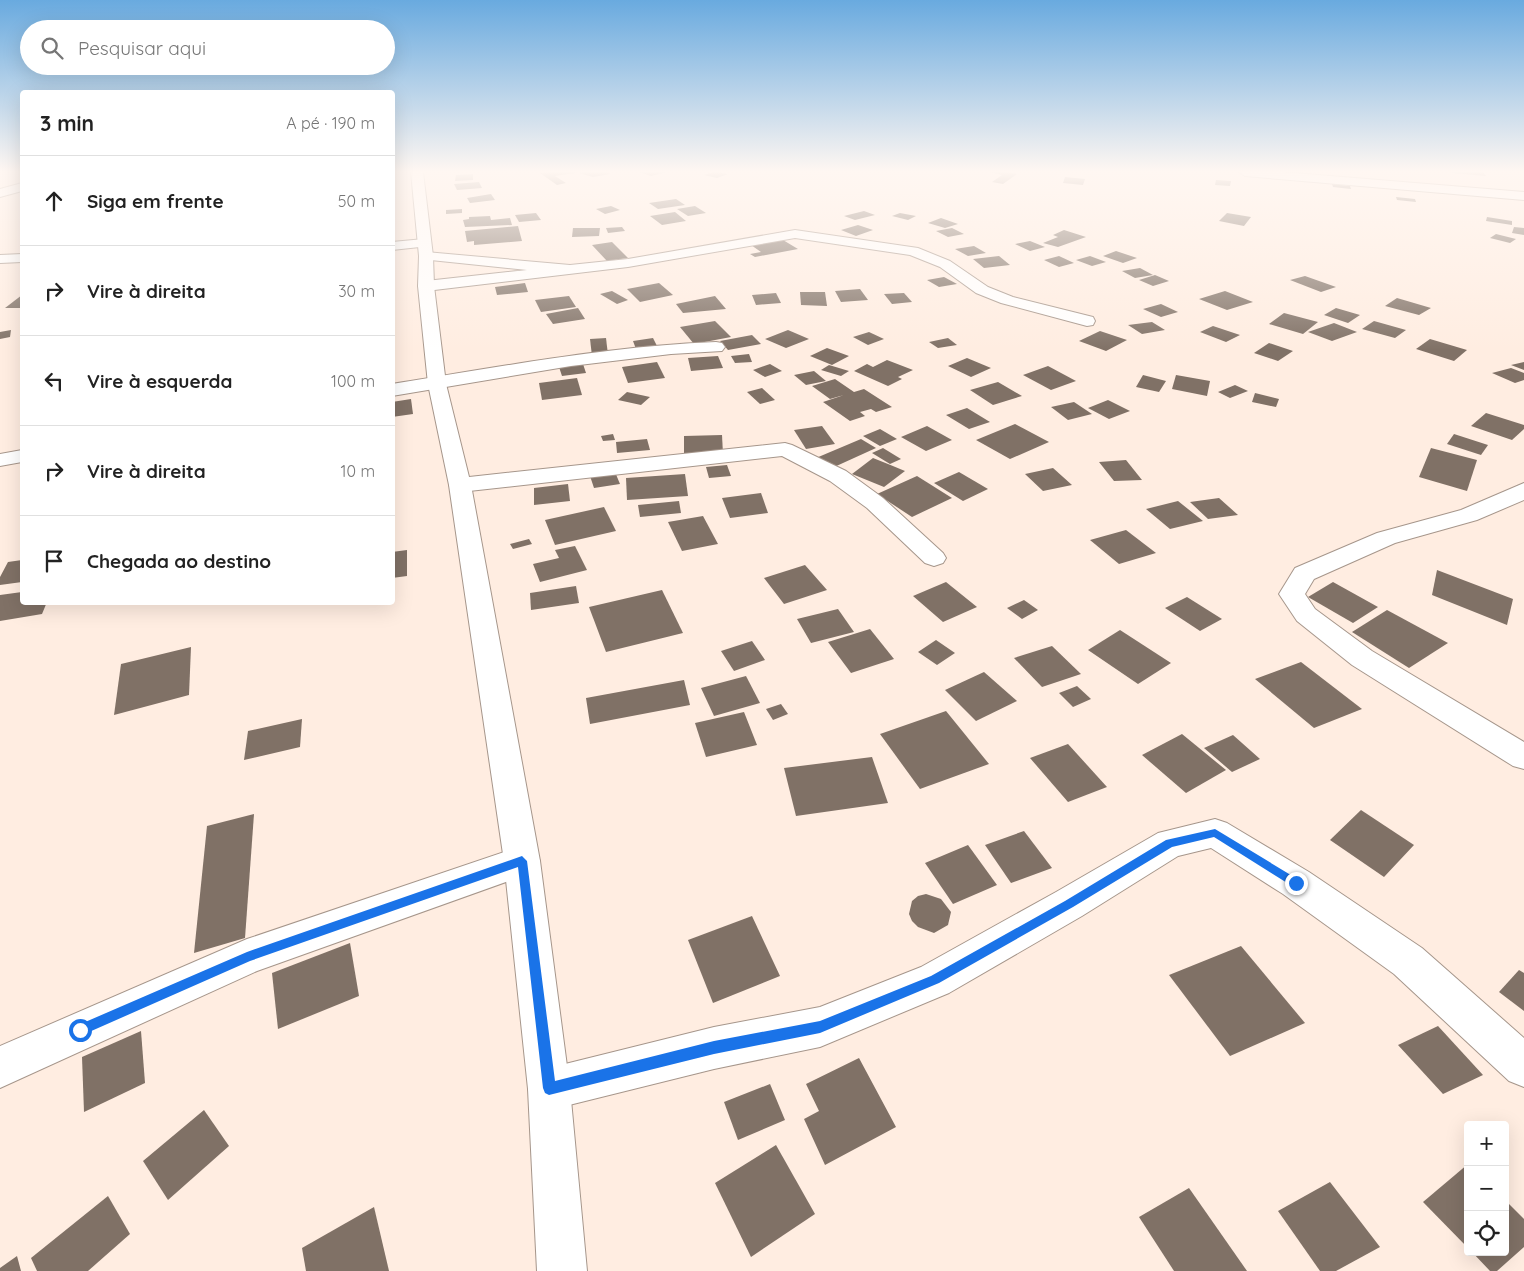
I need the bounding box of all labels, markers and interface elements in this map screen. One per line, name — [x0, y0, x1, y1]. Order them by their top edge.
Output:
search box — [20, 20, 395, 75]
icon: search — [38, 34, 66, 62]
text: Pesquisar aqui — [78, 36, 206, 60]
text: 3 min — [40, 110, 94, 136]
text: A pé · 190 m — [286, 113, 375, 133]
icon: ahead — [40, 187, 68, 215]
text: Siga em frente — [87, 189, 224, 213]
text: 50 m — [338, 191, 375, 211]
icon: right — [40, 277, 68, 305]
text: Vire à direita — [87, 279, 206, 303]
text: 30 m — [338, 281, 375, 301]
icon: left — [40, 367, 68, 395]
text: Vire à esquerda — [87, 369, 232, 393]
text: 100 m — [331, 371, 375, 391]
icon: right — [40, 457, 68, 485]
text: Vire à direita — [87, 459, 206, 483]
text: 10 m — [341, 461, 375, 481]
icon: arrive — [40, 547, 68, 575]
text: Chegada ao destino — [87, 549, 271, 573]
route end — [1285, 872, 1308, 895]
route start — [69, 1019, 92, 1042]
map controls — [1464, 1121, 1509, 1256]
button: + — [1464, 1121, 1509, 1166]
button: − — [1464, 1166, 1509, 1211]
button: locate — [1464, 1211, 1509, 1256]

